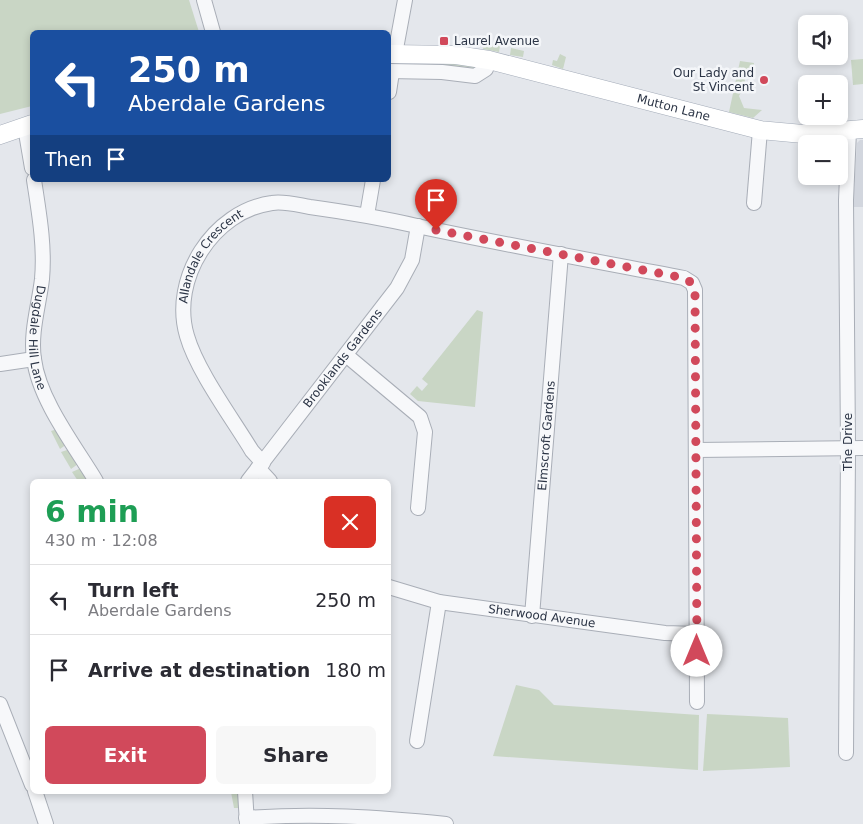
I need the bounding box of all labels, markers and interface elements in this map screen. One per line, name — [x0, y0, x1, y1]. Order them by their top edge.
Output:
map controls — [798, 15, 848, 185]
button: sound — [798, 15, 848, 65]
place label: Laurel Avenue — [454, 34, 539, 48]
marker: Laurel Avenue — [438, 35, 450, 47]
icon: left — [45, 50, 110, 115]
text: 250 m — [128, 50, 250, 90]
place label: Our Lady and St Vincent — [673, 66, 754, 94]
marker: Our Lady and St Vincent — [758, 74, 770, 86]
button: + — [798, 75, 848, 125]
text: Aberdale Gardens — [128, 91, 325, 116]
street label: Mutton Lane — [635, 91, 712, 124]
button: − — [798, 135, 848, 185]
icon: arrive — [102, 145, 130, 173]
text: Then — [45, 148, 92, 170]
pin — [415, 179, 457, 230]
icon: arrive — [422, 186, 450, 214]
street label: Allandale Crescent — [176, 206, 246, 304]
street label: Dugdale Hill Lane — [26, 284, 49, 392]
street label: Brooklands Gardens — [300, 306, 385, 410]
street label: Elmscroft Gardens — [535, 380, 558, 491]
street label: The Drive — [841, 413, 855, 472]
text: 6 min — [45, 494, 139, 529]
button: close — [324, 496, 376, 548]
text: 430 m · 12:08 — [45, 531, 158, 550]
text: Turn left — [88, 579, 179, 601]
icon: left — [45, 586, 73, 614]
text: 250 m — [315, 589, 376, 611]
text: Aberdale Gardens — [88, 601, 232, 620]
street label: Sherwood Avenue — [487, 602, 596, 630]
position arrow — [670, 624, 722, 676]
icon: arrive — [45, 656, 73, 684]
text: Arrive at destination — [88, 659, 310, 681]
text: 180 m — [325, 659, 386, 681]
button: Exit — [45, 726, 206, 784]
button: Share — [216, 726, 376, 784]

